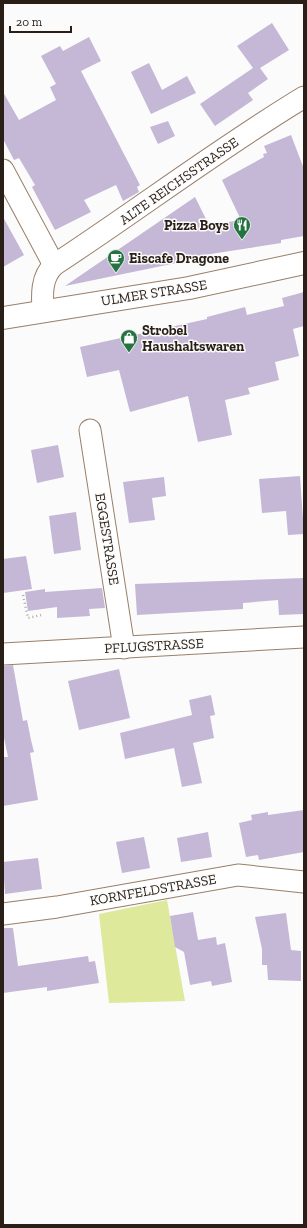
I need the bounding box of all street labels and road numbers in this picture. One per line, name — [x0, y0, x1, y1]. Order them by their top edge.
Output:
street label: ALTE REICHSSTRASSE — [116, 134, 242, 228]
street label: ULMER STRASSE — [100, 276, 208, 310]
street label: EGGESTRASSE — [91, 492, 123, 586]
street label: PFLUGSTRASSE — [104, 635, 204, 657]
street label: KORNFELDSTRASSE — [88, 871, 218, 909]

